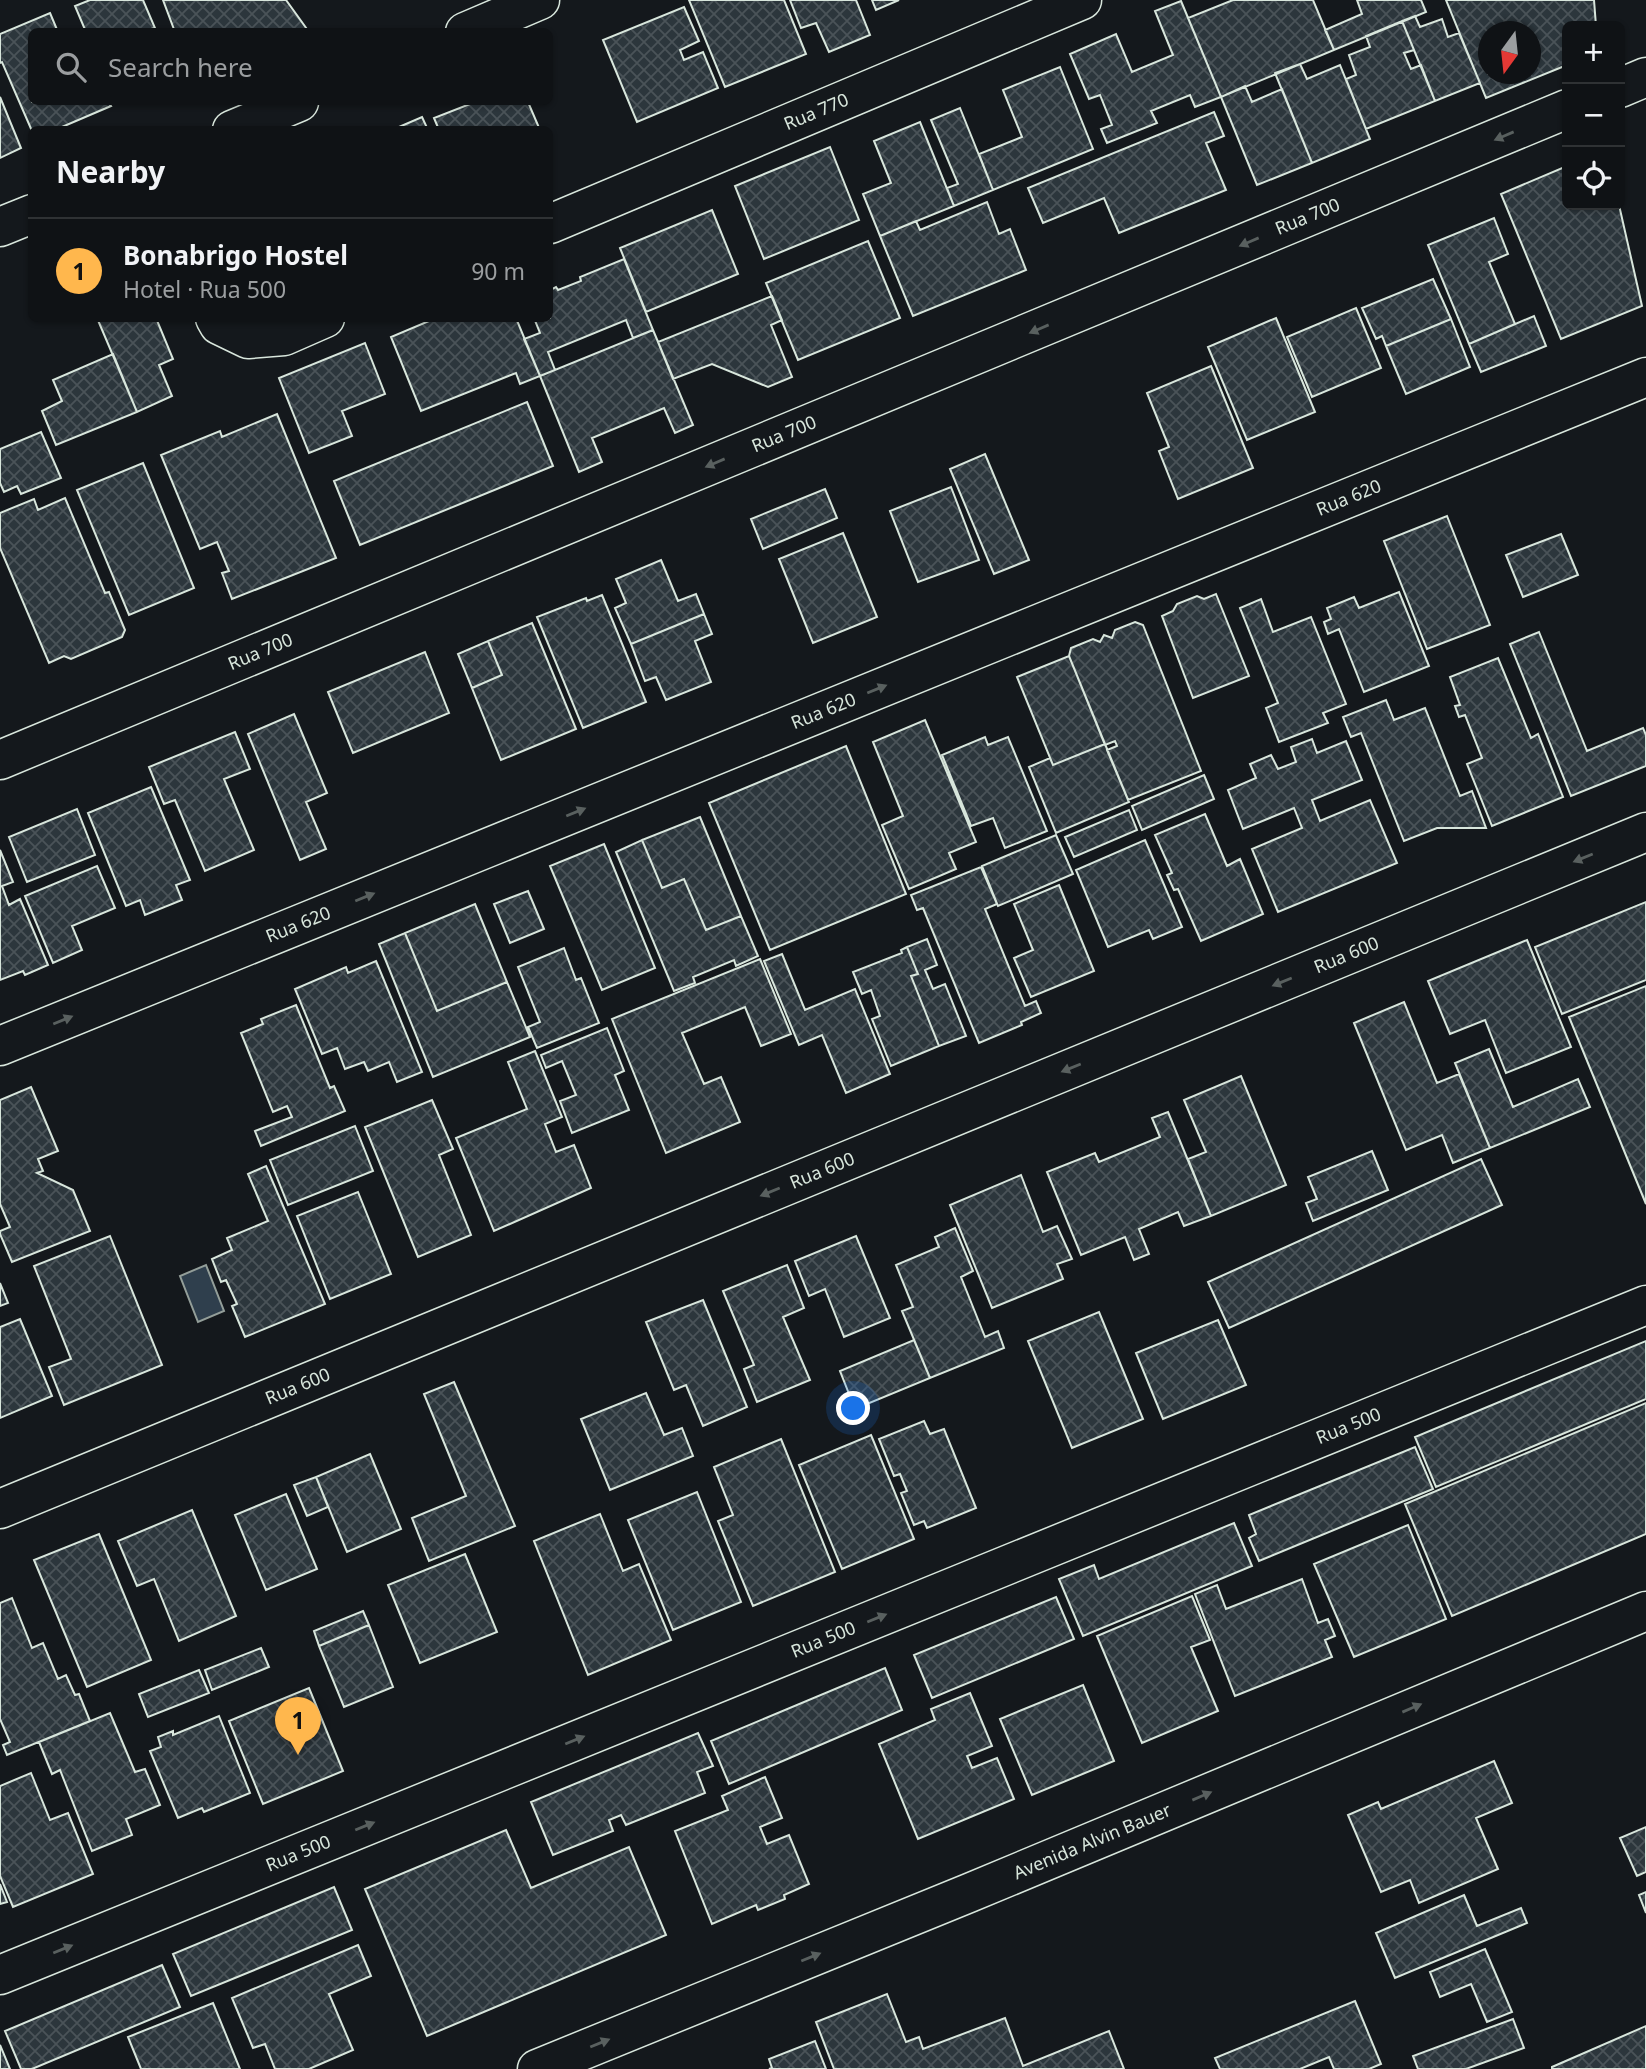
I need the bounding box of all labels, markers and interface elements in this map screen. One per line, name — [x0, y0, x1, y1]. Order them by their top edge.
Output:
north arrow — [1478, 21, 1541, 84]
map controls — [1562, 21, 1625, 210]
button: + — [1562, 21, 1625, 84]
search box — [28, 28, 553, 105]
icon: search — [52, 48, 90, 86]
text: Search here — [108, 49, 253, 85]
button: − — [1562, 84, 1625, 147]
street label: Rua 770 — [780, 87, 852, 135]
one-way arrow — [1494, 130, 1515, 141]
button: locate — [1562, 147, 1625, 210]
text: Nearby — [56, 151, 165, 192]
street label: Rua 700 — [1271, 192, 1343, 240]
one-way arrow — [1238, 236, 1259, 247]
text: Bonabrigo Hostel — [123, 237, 348, 273]
text: 1 — [72, 255, 86, 287]
text: 90 m — [471, 255, 525, 287]
text: Hotel · Rua 500 — [123, 273, 286, 305]
one-way arrow — [1028, 324, 1049, 335]
street label: Rua 700 — [748, 409, 820, 457]
one-way arrow — [705, 458, 726, 469]
street label: Rua 620 — [1312, 473, 1384, 521]
street label: Rua 700 — [224, 627, 296, 675]
one-way arrow — [867, 684, 888, 695]
street label: Rua 620 — [787, 686, 859, 734]
one-way arrow — [565, 806, 586, 817]
one-way arrow — [1573, 852, 1593, 864]
one-way arrow — [354, 892, 375, 903]
street label: Rua 620 — [262, 900, 334, 948]
street label: Rua 600 — [1310, 930, 1382, 978]
one-way arrow — [1271, 976, 1292, 987]
one-way arrow — [53, 1014, 74, 1025]
one-way arrow — [1061, 1063, 1082, 1074]
street label: Rua 600 — [786, 1146, 858, 1194]
one-way arrow — [760, 1187, 781, 1198]
street label: Rua 600 — [261, 1362, 333, 1410]
your location — [836, 1391, 870, 1425]
street label: Rua 500 — [1312, 1401, 1384, 1449]
one-way arrow — [867, 1612, 888, 1623]
street label: Rua 500 — [787, 1615, 859, 1663]
pin: 1 — [275, 1697, 321, 1755]
one-way arrow — [1402, 1703, 1423, 1714]
one-way arrow — [565, 1735, 586, 1746]
one-way arrow — [1192, 1790, 1213, 1801]
street label: Avenida Alvin Bauer — [1009, 1797, 1175, 1884]
one-way arrow — [354, 1821, 375, 1832]
street label: Rua 500 — [262, 1829, 334, 1877]
one-way arrow — [53, 1943, 74, 1954]
one-way arrow — [800, 1952, 821, 1963]
one-way arrow — [590, 2038, 611, 2049]

